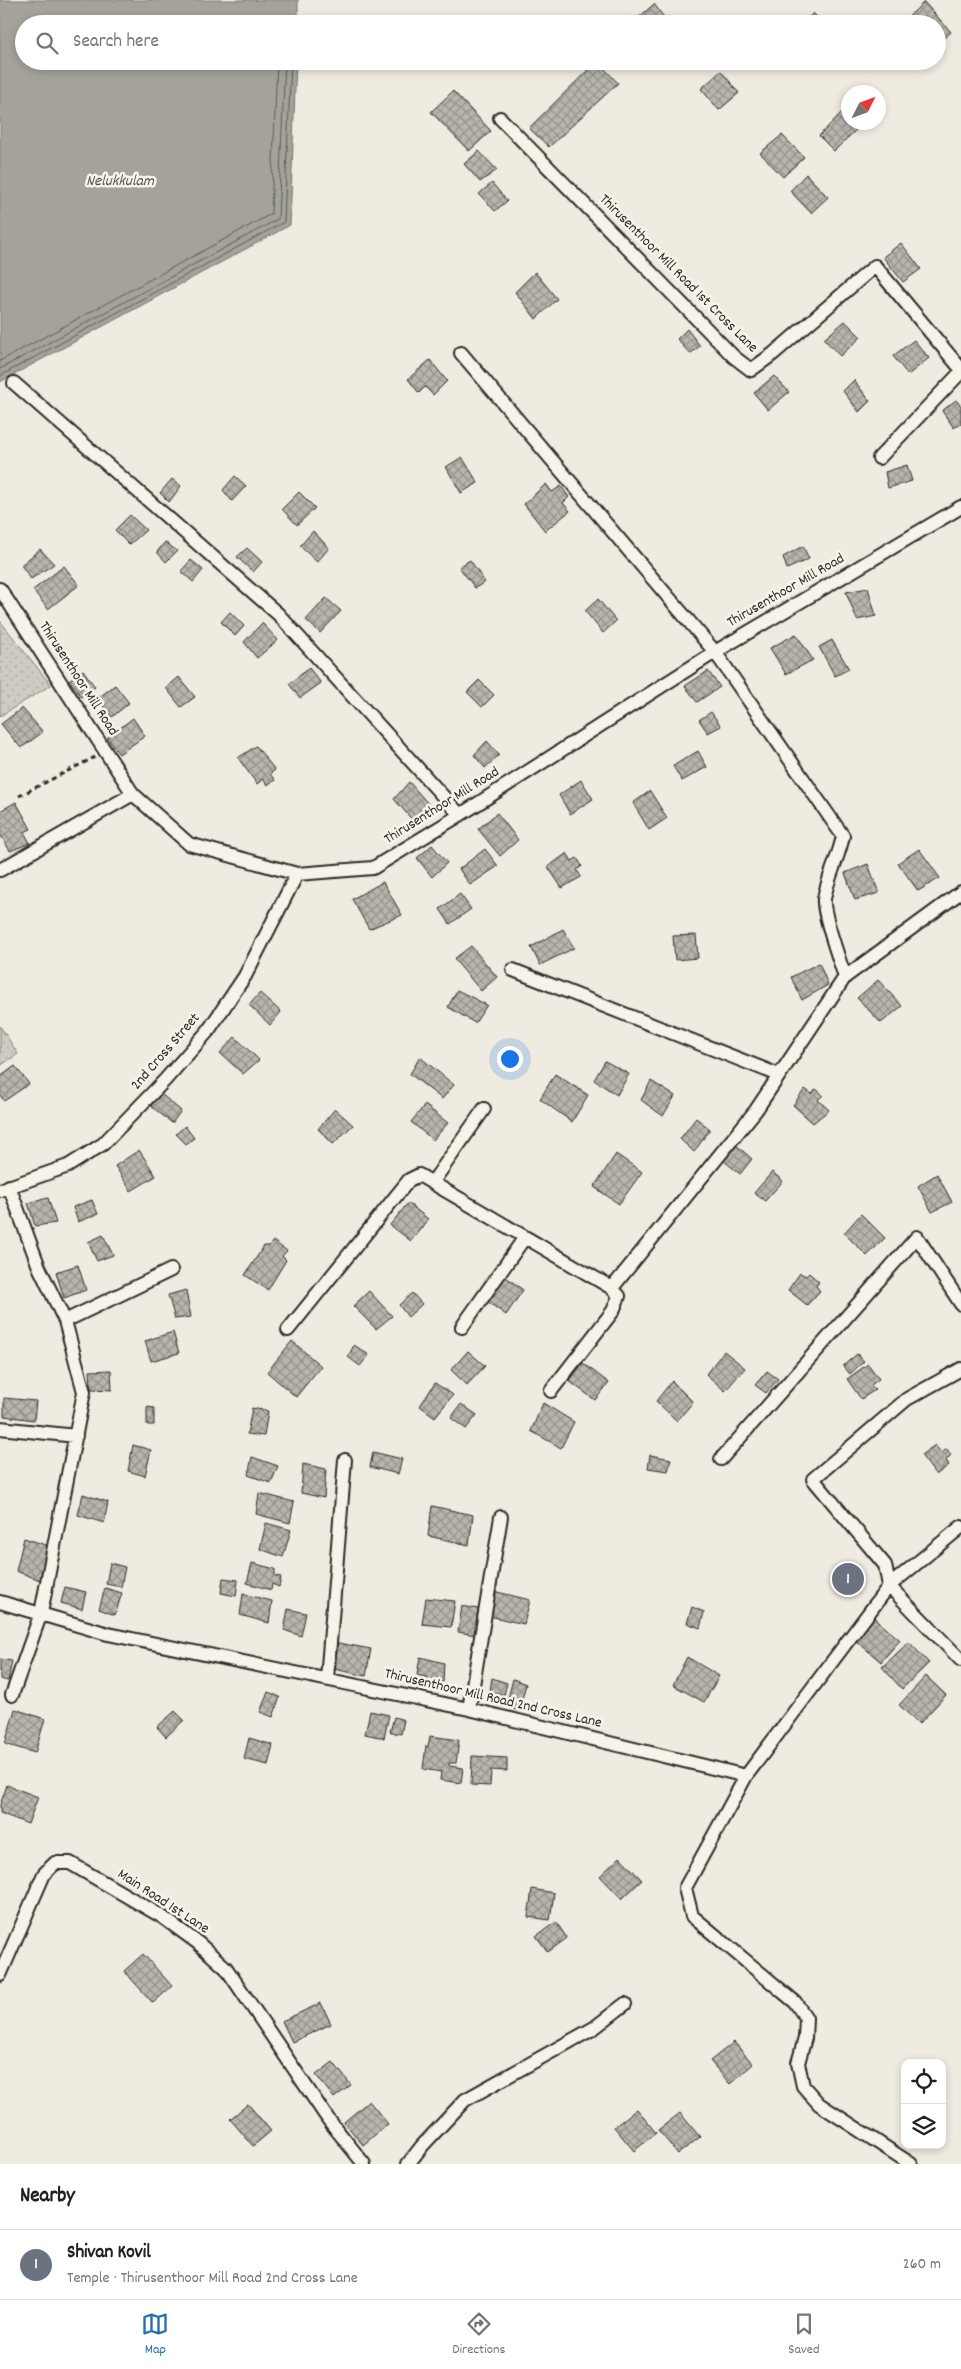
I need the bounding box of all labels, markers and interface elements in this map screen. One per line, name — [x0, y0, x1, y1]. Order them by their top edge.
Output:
search box — [15, 15, 946, 70]
icon: search — [33, 29, 61, 57]
text: Search here — [73, 29, 159, 56]
north arrow — [841, 85, 886, 130]
water label: Nelukkulam — [86, 170, 155, 193]
street label: Thirusenthoor Mill Road 1st Cross Lane — [594, 190, 763, 359]
street label: Thirusenthoor Mill Road — [723, 548, 849, 634]
street label: Thirusenthoor Mill Road — [33, 617, 123, 741]
street label: Thirusenthoor Mill Road — [380, 762, 504, 850]
street label: 2nd Cross Street — [126, 1008, 206, 1095]
your location — [497, 1046, 523, 1072]
pin: 1 — [832, 1560, 864, 1598]
street label: Thirusenthoor Mill Road 2nd Cross Lane — [382, 1663, 604, 1735]
street label: Main Road 1st Lane — [113, 1864, 214, 1940]
map controls — [901, 2059, 946, 2149]
button: locate — [901, 2059, 946, 2104]
button: layers — [901, 2104, 946, 2149]
text: Nearby — [20, 2182, 75, 2212]
text: Shivan Kovil — [67, 2240, 151, 2267]
text: 1 — [34, 2253, 38, 2276]
text: 260 m — [903, 2253, 941, 2276]
text: Temple · Thirusenthoor Mill Road 2nd Cross Lane — [67, 2267, 358, 2290]
tab: Map — [141, 2310, 169, 2360]
tab: Directions — [452, 2310, 505, 2360]
tab: Saved — [788, 2310, 820, 2360]

